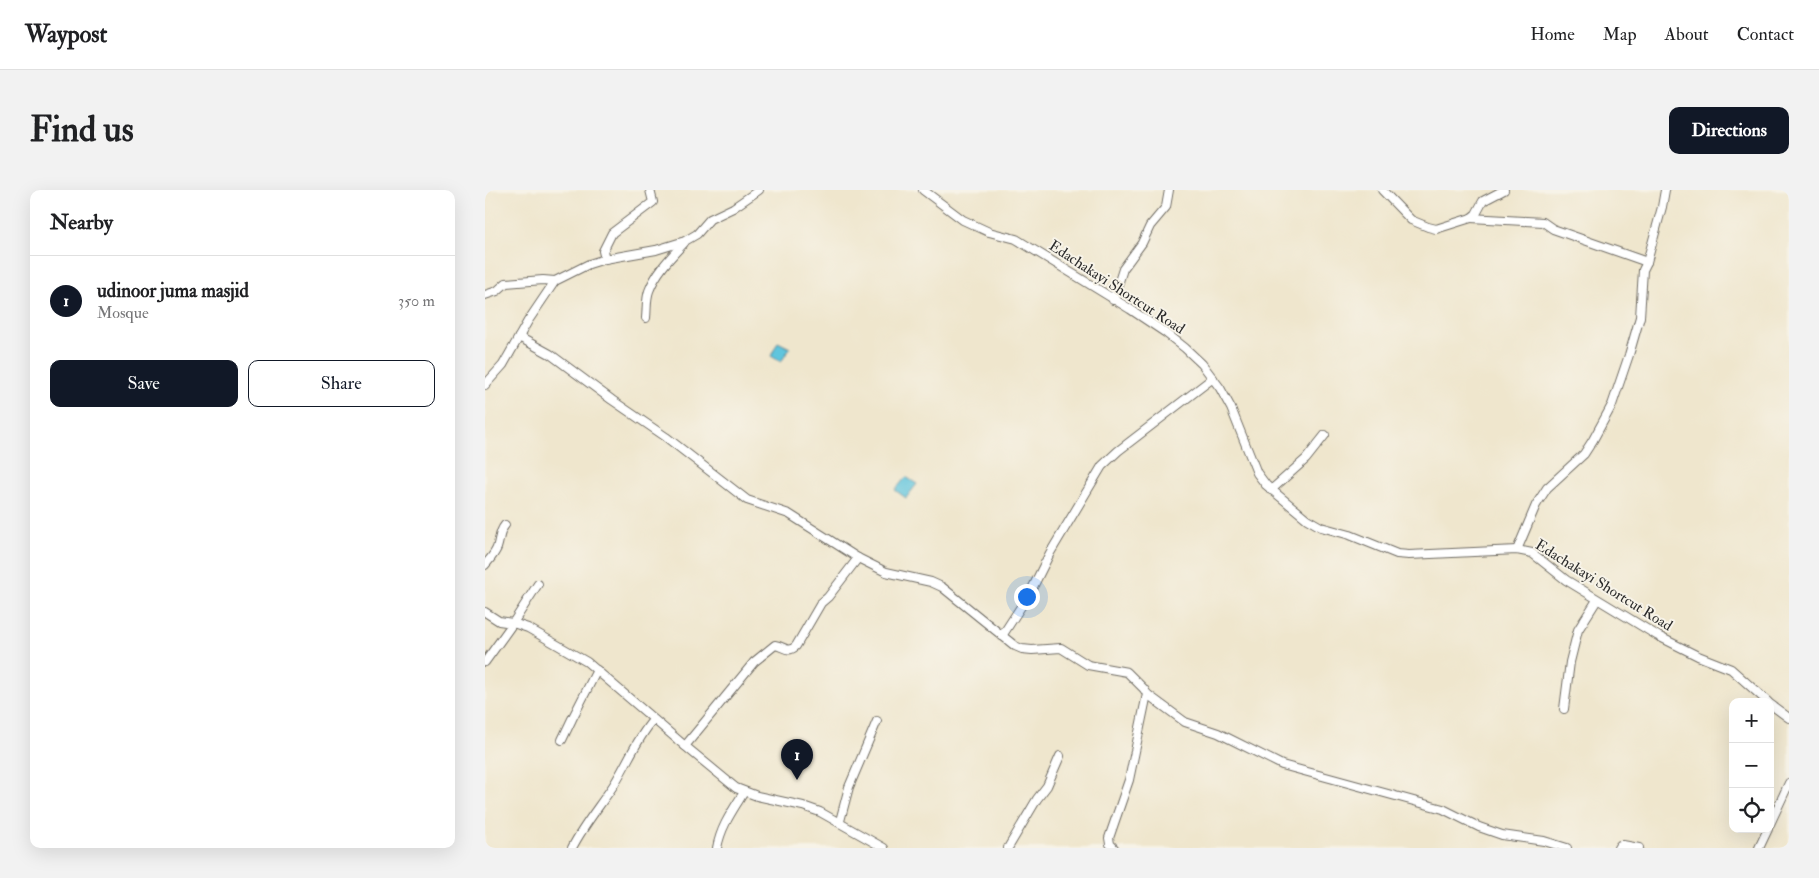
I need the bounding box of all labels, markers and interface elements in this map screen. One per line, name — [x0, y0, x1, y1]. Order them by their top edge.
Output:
text: Waypost — [25, 19, 107, 50]
text: Home — [1530, 23, 1575, 46]
text: Map — [1603, 23, 1637, 46]
text: About — [1665, 23, 1709, 46]
text: Contact — [1737, 23, 1794, 46]
button: Directions — [1669, 107, 1789, 154]
text: Find us — [30, 108, 134, 152]
text: Nearby — [50, 209, 113, 236]
street label: Edachakayi Shortcut Road — [1045, 236, 1189, 339]
text: udinoor juma masjid — [97, 279, 249, 303]
text: 1 — [63, 291, 69, 311]
text: 350 m — [398, 291, 435, 311]
text: Mosque — [97, 303, 149, 323]
button: Save — [50, 360, 238, 407]
button: Share — [248, 360, 435, 407]
street label: Edachakayi Shortcut Road — [1532, 535, 1676, 636]
your location — [1014, 584, 1040, 610]
map controls — [1729, 698, 1774, 833]
button: + — [1729, 698, 1774, 743]
pin: 1 — [781, 739, 813, 780]
button: − — [1729, 743, 1774, 788]
button: locate — [1729, 788, 1774, 833]

